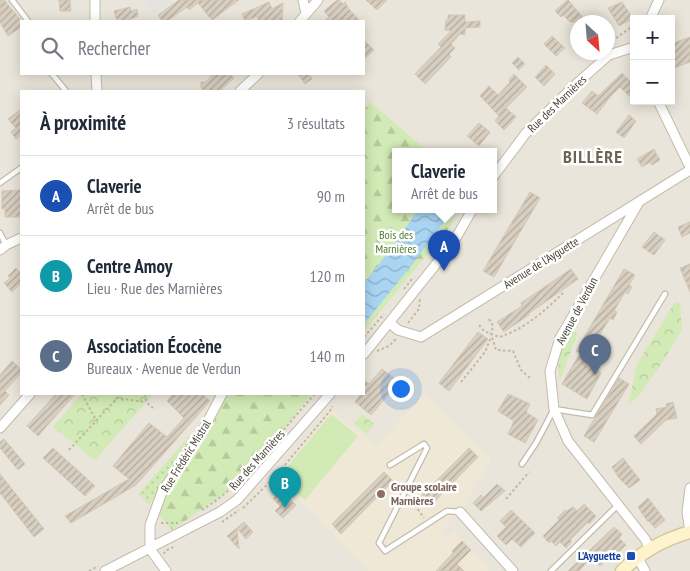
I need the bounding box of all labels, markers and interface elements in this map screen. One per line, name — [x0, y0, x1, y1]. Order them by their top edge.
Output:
north arrow — [570, 15, 615, 60]
map controls — [630, 15, 675, 105]
button: + — [630, 15, 675, 60]
search box — [20, 20, 365, 75]
icon: search — [38, 34, 66, 62]
text: Rechercher — [78, 36, 150, 60]
button: − — [630, 60, 675, 105]
street label: Rue des Marnières — [524, 72, 589, 135]
text: À proximité — [40, 109, 126, 136]
text: 3 résultats — [287, 113, 345, 133]
district label: BILLÈRE — [563, 145, 623, 168]
popup — [392, 148, 497, 213]
text: Claverie — [411, 159, 466, 183]
text: Claverie — [87, 174, 142, 198]
text: Arrêt de bus — [411, 183, 478, 203]
text: A — [52, 186, 60, 206]
text: 90 m — [317, 186, 345, 206]
text: Arrêt de bus — [87, 198, 154, 218]
park label: Bois des Marnières — [376, 227, 416, 256]
pin: A — [428, 230, 460, 271]
street label: Avenue de l'Ayguette — [500, 233, 581, 292]
text: Centre Amoy — [87, 254, 172, 278]
text: B — [52, 266, 60, 286]
text: 120 m — [310, 266, 345, 286]
street label: Avenue de Verdun — [553, 274, 601, 347]
text: Lieu · Rue des Marnières — [87, 278, 222, 298]
text: Association Écocène — [87, 334, 222, 358]
pin: C — [579, 334, 611, 375]
text: C — [52, 346, 60, 366]
text: 140 m — [310, 346, 345, 366]
text: Bureaux · Avenue de Verdun — [87, 358, 241, 378]
your location — [388, 376, 414, 402]
street label: Rue Frédéric Mistral — [157, 416, 214, 495]
street label: Rue des Marnières — [226, 426, 288, 493]
pin: B — [269, 467, 301, 508]
place label: Groupe scolaire Marnières — [391, 479, 457, 508]
marker: Groupe scolaire Marnières — [375, 488, 387, 500]
place label: L'Ayguette — [578, 548, 621, 563]
marker: L'Ayguette — [625, 550, 637, 562]

